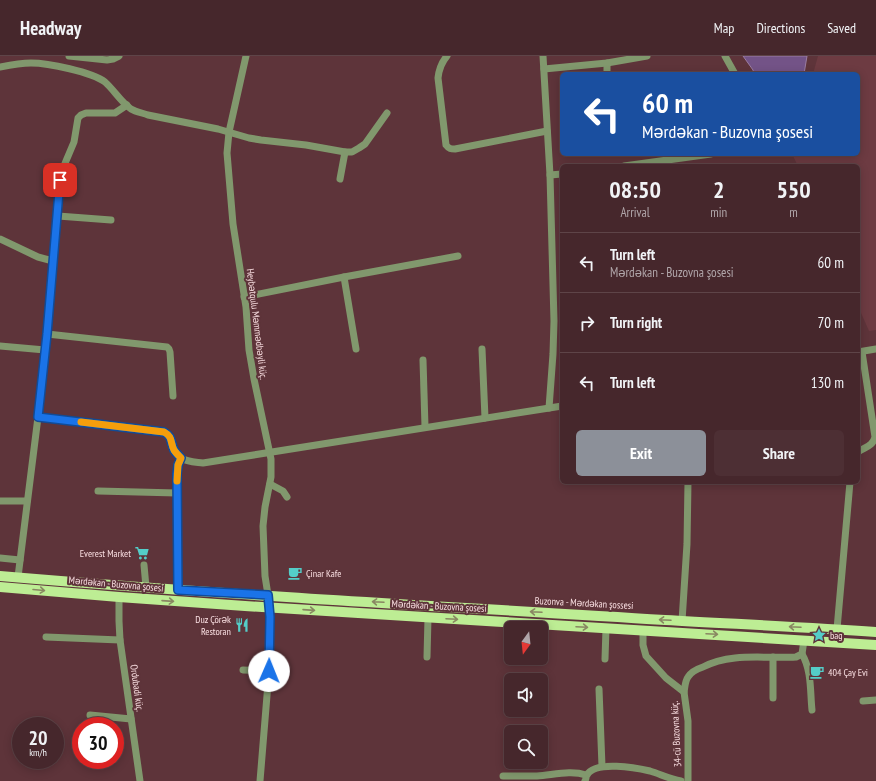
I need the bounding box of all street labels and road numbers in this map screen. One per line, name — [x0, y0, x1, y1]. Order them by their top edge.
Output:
street label: Heybətqulu Məmmədbəyli küç. — [244, 268, 270, 380]
street label: Mərdəkan - Buzovna şosesi — [68, 573, 164, 595]
street label: Buzonva - Mərdəkan şossesi — [534, 594, 634, 612]
street label: Mərdəkan - Buzovna şosesi — [391, 597, 487, 615]
street label: Ordubadi küç. — [127, 664, 147, 713]
street label: 34-cü Buzovna küç. — [668, 700, 684, 768]

